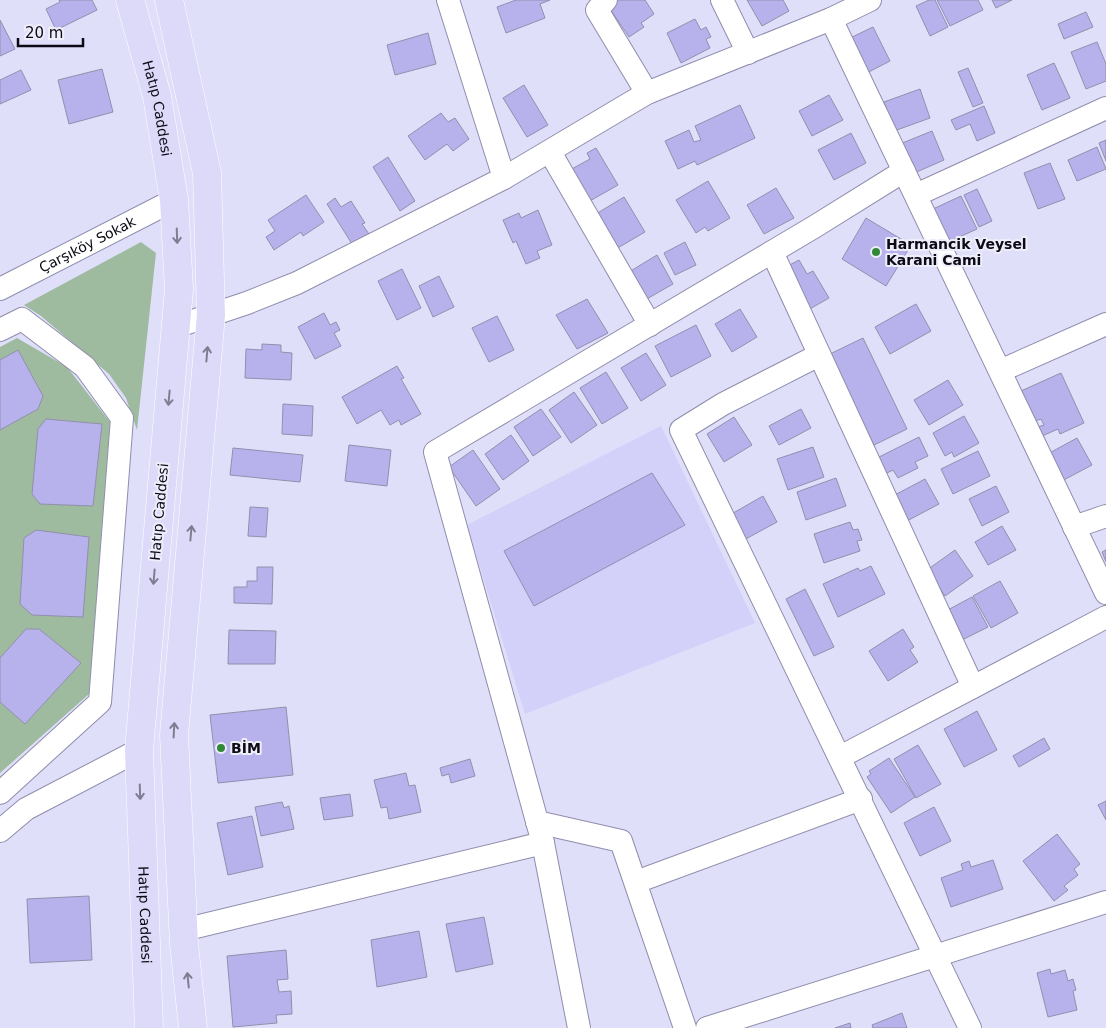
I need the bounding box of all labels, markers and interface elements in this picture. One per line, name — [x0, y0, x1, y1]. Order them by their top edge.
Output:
scale bar — [18, 15, 82, 47]
text: 20 m — [25, 24, 63, 42]
street label: Hatıp Caddesi — [139, 59, 175, 158]
street label: Çarşıköy Sokak — [36, 213, 139, 276]
one-way arrow — [172, 228, 182, 244]
place label: Harmancik Veysel Karani Cami — [886, 236, 1027, 268]
marker: Harmancik Veysel Karani Cami — [870, 246, 882, 258]
one-way arrow — [203, 346, 212, 362]
one-way arrow — [164, 390, 174, 406]
street label: Hatıp Caddesi — [147, 463, 171, 561]
one-way arrow — [187, 526, 196, 542]
one-way arrow — [149, 569, 158, 585]
one-way arrow — [170, 722, 179, 738]
place label: BİM — [231, 740, 261, 756]
marker: BİM — [215, 742, 227, 754]
one-way arrow — [135, 784, 145, 800]
street label: Hatıp Caddesi — [135, 866, 155, 964]
one-way arrow — [183, 972, 193, 988]

